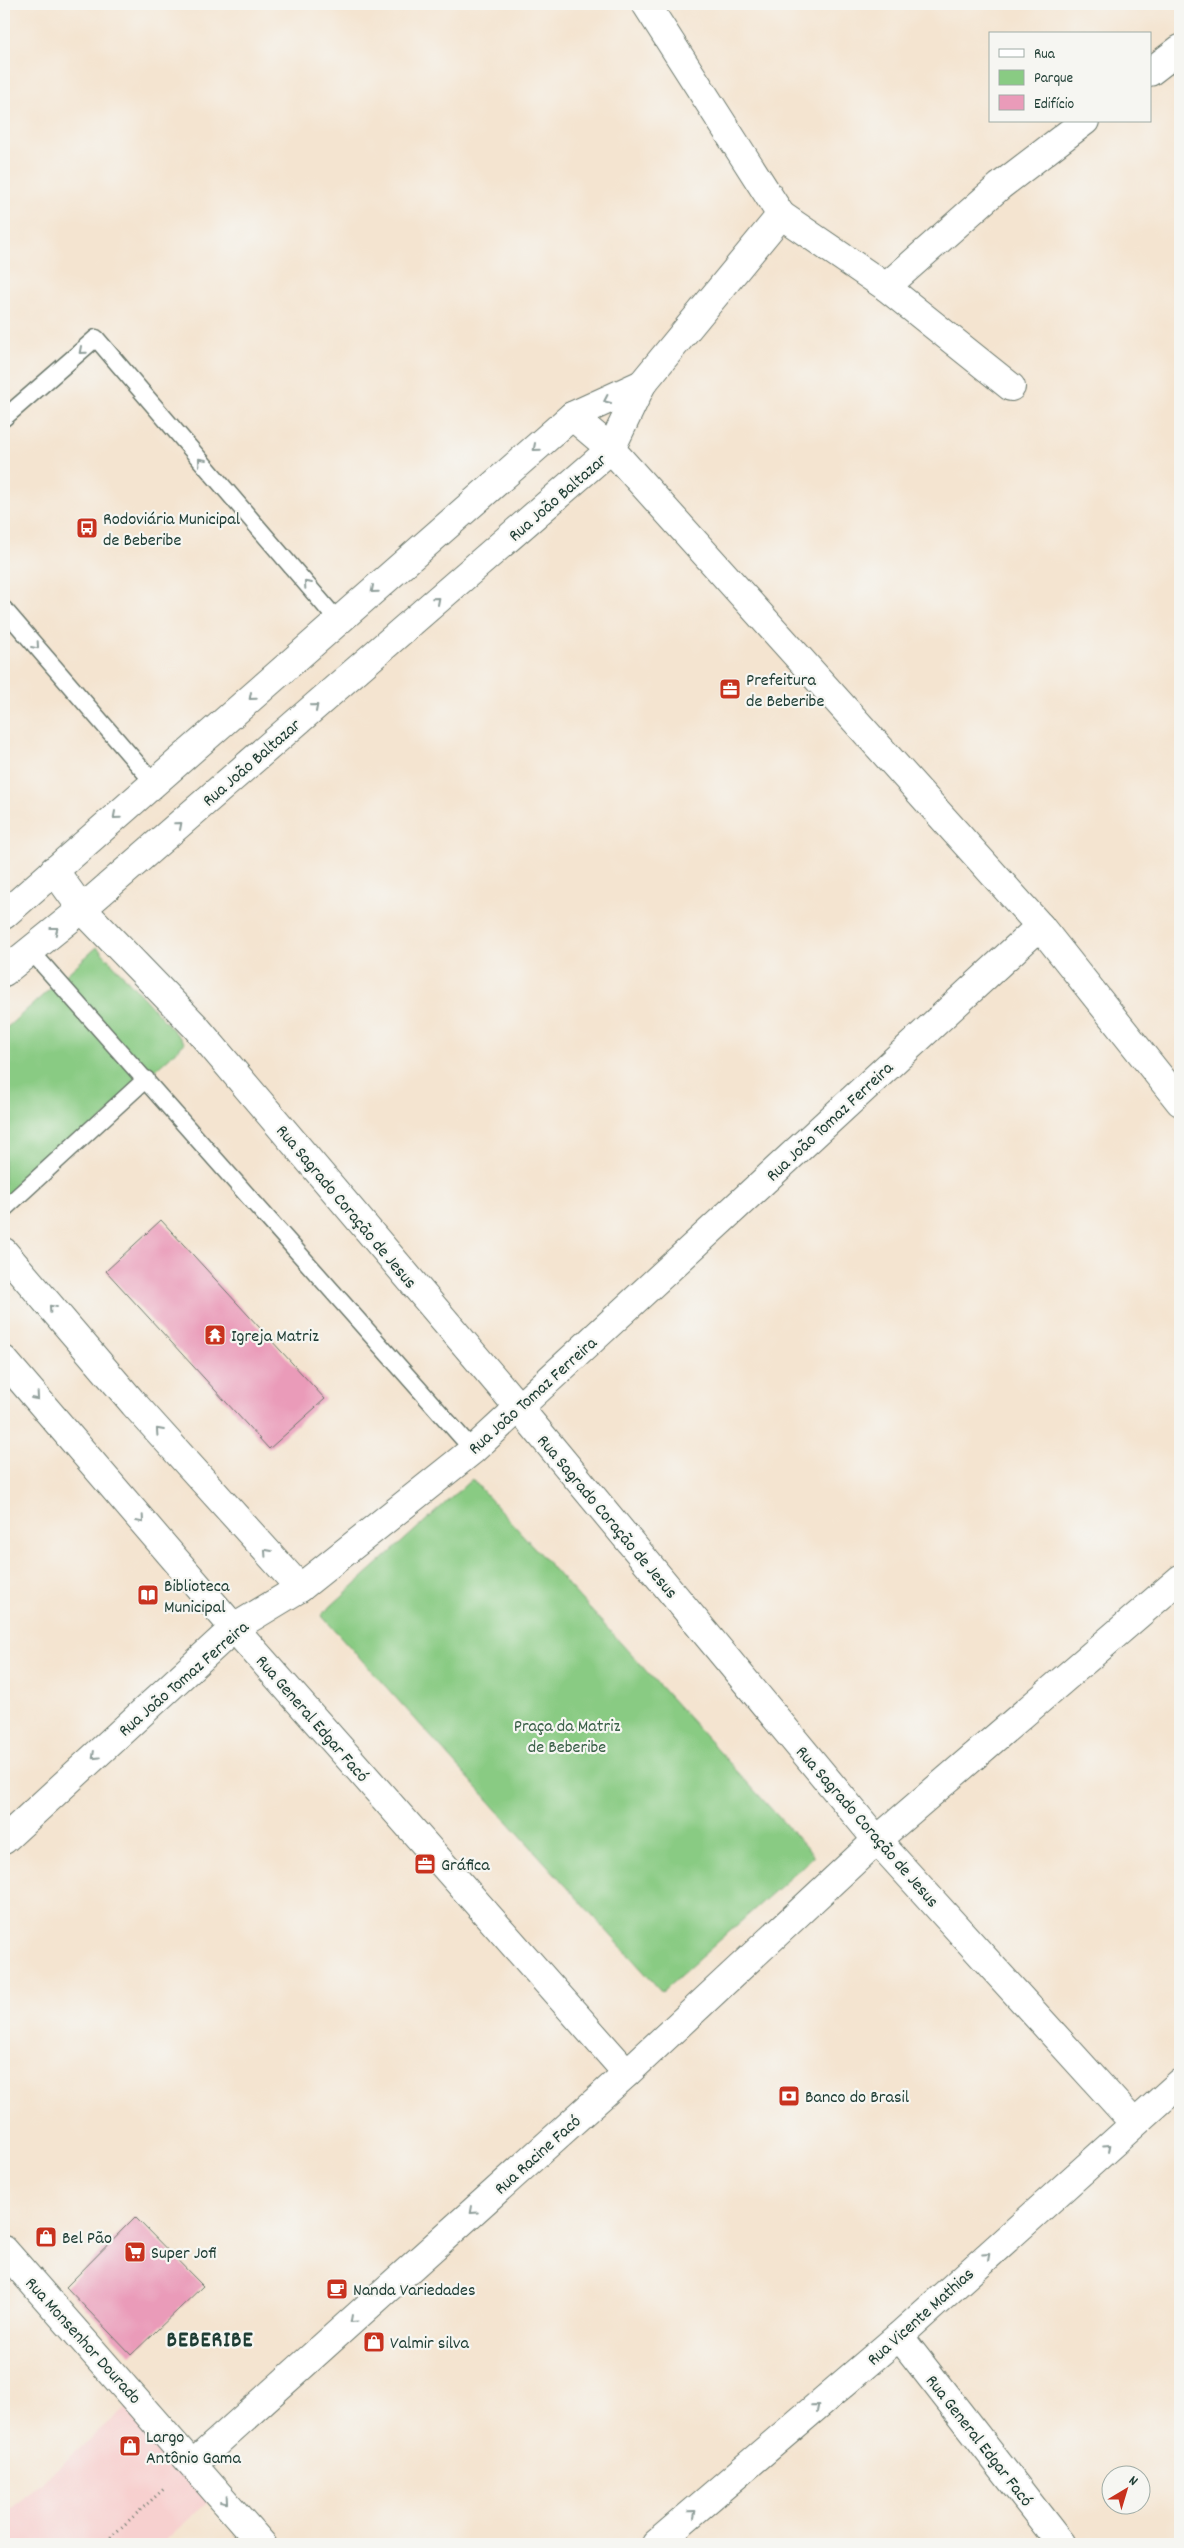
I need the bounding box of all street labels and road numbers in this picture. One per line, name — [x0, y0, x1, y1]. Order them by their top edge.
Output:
street label: Rua João Baltazar — [504, 449, 614, 549]
street label: Rua João Baltazar — [198, 714, 308, 814]
street label: Rua João Tomaz Ferreira — [762, 1057, 900, 1188]
street label: Rua Sagrado Coração de Jesus — [269, 1120, 421, 1295]
street label: Rua João Tomaz Ferreira — [464, 1332, 604, 1462]
street label: Rua Sagrado Coração de Jesus — [530, 1430, 682, 1605]
street label: Rua João Tomaz Ferreira — [114, 1616, 256, 1744]
street label: Rua General Edgar Facó — [249, 1651, 373, 1789]
street label: Rua Sagrado Coração de Jesus — [789, 1741, 944, 1914]
street label: Rua Racine Facó — [490, 2110, 588, 2202]
street label: Rua Vicente Mathias — [863, 2263, 981, 2373]
street label: Rua Monsenhor Dourado — [18, 2273, 146, 2411]
street label: Rua General Edgar Facó — [919, 2370, 1038, 2513]

